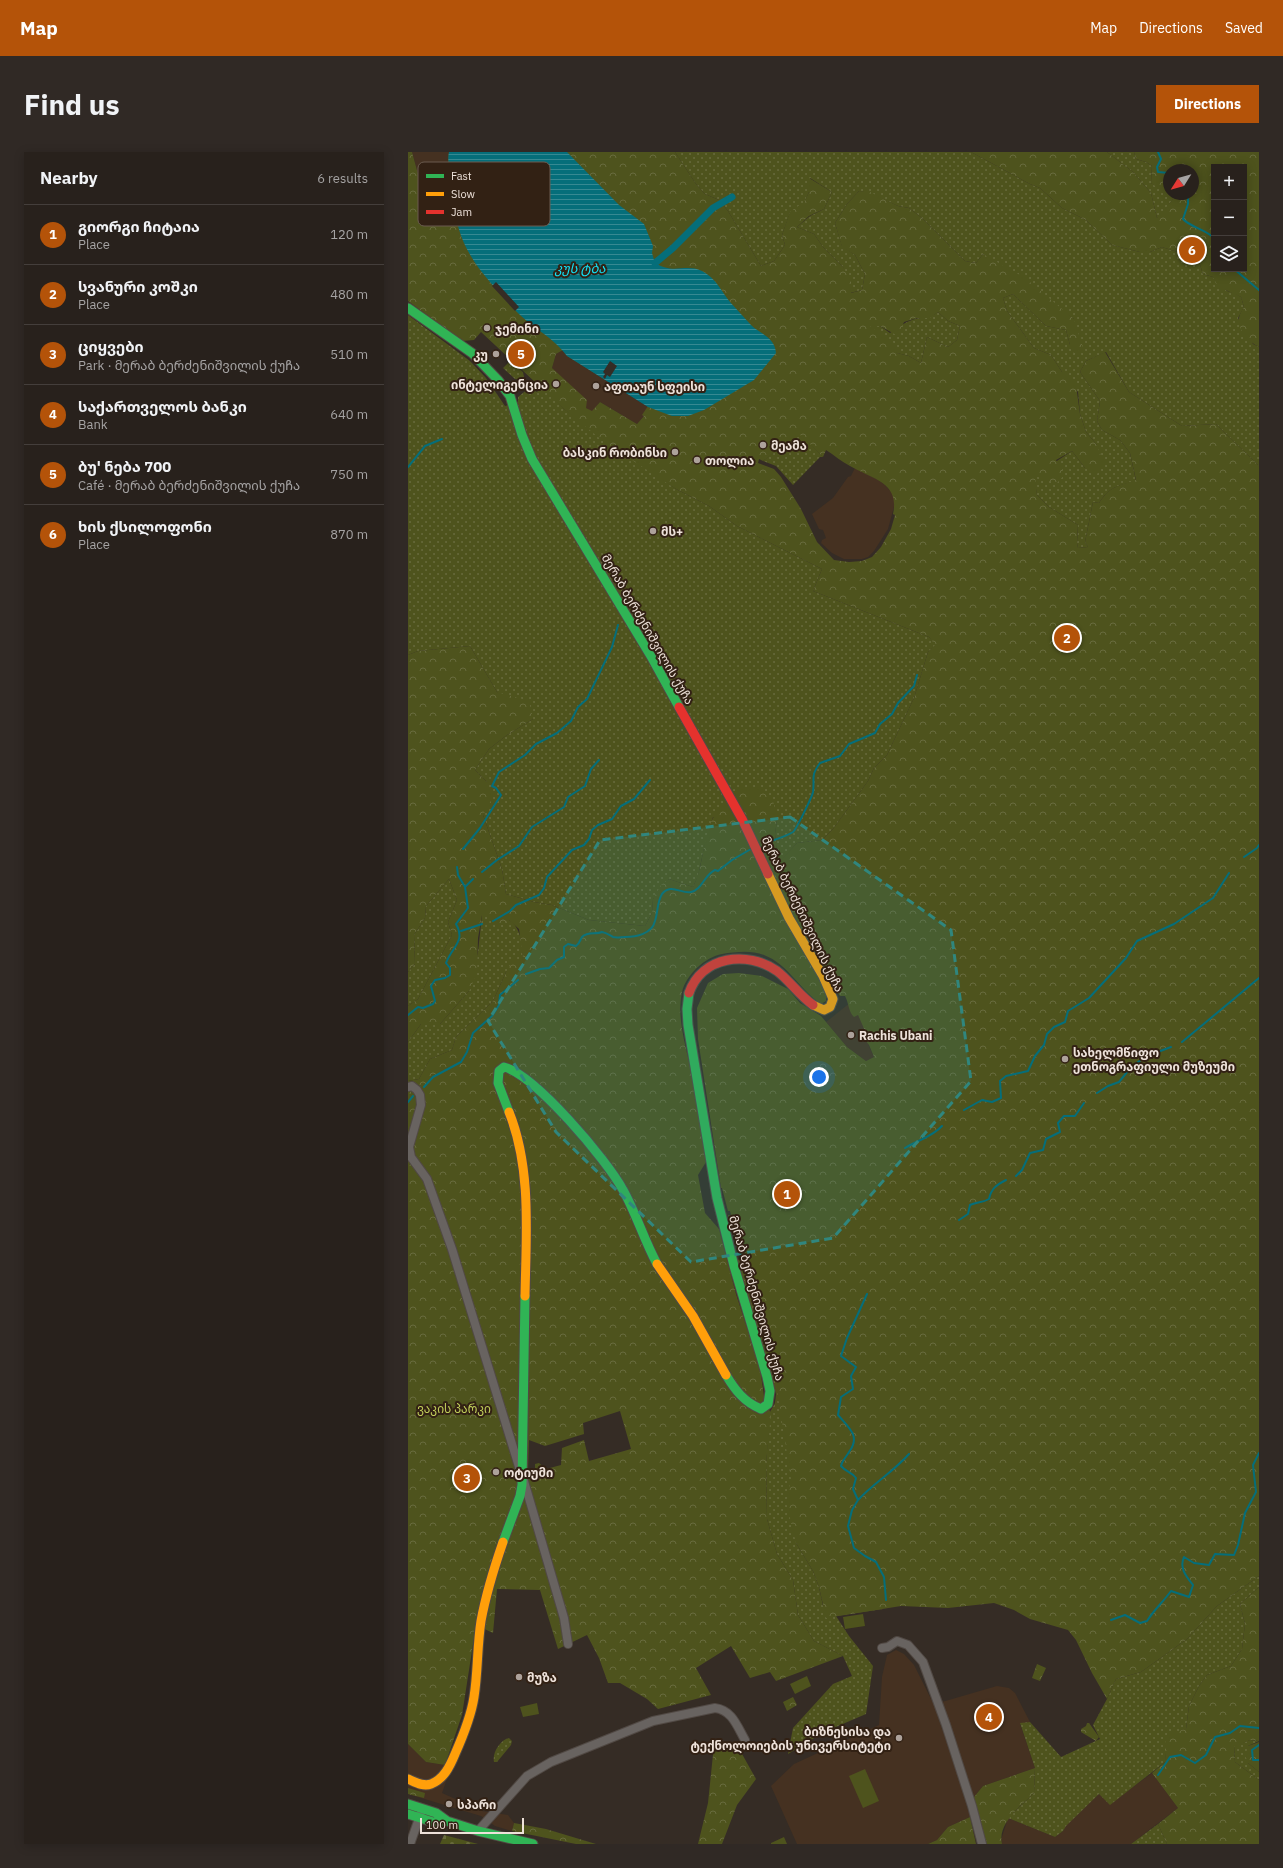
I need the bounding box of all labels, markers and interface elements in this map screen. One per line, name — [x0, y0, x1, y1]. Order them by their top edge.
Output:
text: Map — [20, 16, 58, 40]
text: Map — [1090, 19, 1117, 37]
text: Directions — [1139, 19, 1203, 37]
text: Saved — [1225, 19, 1263, 37]
button: Directions — [1156, 85, 1259, 123]
text: Find us — [24, 86, 120, 123]
legend — [418, 162, 550, 226]
north arrow — [1163, 164, 1199, 200]
map controls — [1211, 164, 1247, 272]
button: + — [1211, 164, 1247, 200]
text: Nearby — [40, 167, 98, 189]
text: Fast — [451, 169, 472, 183]
text: 6 results — [317, 170, 368, 187]
text: Slow — [451, 187, 475, 201]
button: − — [1211, 200, 1247, 236]
text: Jam — [451, 205, 472, 219]
text: გიორგი ჩიტაია — [78, 217, 200, 236]
text: 1 — [49, 226, 57, 243]
text: 120 m — [330, 226, 368, 243]
pin: 6 — [1179, 235, 1205, 265]
text: Place — [78, 236, 110, 253]
button: layers — [1211, 236, 1247, 272]
water label: კუს ტბა — [554, 260, 606, 277]
text: სვანური კოშკი — [78, 277, 198, 296]
text: 2 — [49, 286, 57, 303]
text: 480 m — [330, 286, 368, 303]
text: Place — [78, 296, 110, 313]
place label: ჯემინი — [495, 321, 539, 336]
marker: ჯემინი — [482, 323, 492, 333]
text: ციყვები — [78, 337, 144, 356]
pin: 5 — [508, 339, 534, 369]
text: 3 — [49, 346, 57, 363]
text: 510 m — [330, 346, 368, 363]
place label: კუ — [473, 347, 488, 362]
marker: კუ — [491, 349, 501, 359]
text: Park · მერაბ ბერძენიშვილის ქუჩა — [78, 357, 300, 374]
place label: ინტელიგენცია — [451, 377, 548, 393]
marker: ინტელიგენცია — [551, 379, 561, 389]
place label: აფთაუნ სფეისი — [604, 379, 705, 394]
marker: აფთაუნ სფეისი — [591, 381, 601, 391]
text: საქართველოს ბანკი — [78, 397, 247, 416]
text: 4 — [49, 406, 57, 423]
text: 640 m — [330, 406, 368, 423]
text: Bank — [78, 416, 108, 433]
place label: მეამა — [771, 438, 807, 453]
marker: მეამა — [758, 440, 768, 450]
place label: ბასკინ რობინსი — [563, 445, 667, 460]
marker: ბასკინ რობინსი — [670, 447, 680, 457]
place label: თოლია — [705, 453, 754, 469]
marker: თოლია — [692, 455, 702, 465]
text: ბუ' ნება 700 — [78, 457, 171, 476]
text: 5 — [49, 466, 57, 483]
text: 750 m — [330, 466, 368, 483]
text: Café · მერაბ ბერძენიშვილის ქუჩა — [78, 477, 300, 494]
text: ხის ქსილოფონი — [78, 517, 212, 536]
place label: მს+ — [661, 524, 683, 539]
text: 6 — [49, 526, 57, 543]
text: 870 m — [330, 526, 368, 543]
marker: მს+ — [648, 526, 658, 536]
text: Place — [78, 536, 110, 553]
street label: მერაბ ბერძენიშვილის ქუჩა — [598, 551, 697, 707]
pin: 2 — [1054, 623, 1080, 653]
street label: მერაბ ბერძენიშვილის ქუჩა — [758, 834, 847, 995]
place label: Rachis Ubani — [859, 1028, 933, 1043]
marker: Rachis Ubani — [846, 1030, 856, 1040]
place label: სახელმწიფო ეთნოგრაფიული მუზეუმი — [1073, 1045, 1235, 1075]
marker: სახელმწიფო ეთნოგრაფიული მუზეუმი — [1060, 1054, 1070, 1064]
your location — [809, 1067, 829, 1087]
pin: 1 — [774, 1179, 800, 1209]
street label: მერაბ ბერძენიშვილის ქუჩა — [725, 1214, 788, 1383]
park label: ვაკის პარკი — [417, 1401, 491, 1416]
pin: 3 — [454, 1463, 480, 1493]
place label: ოტიუმი — [504, 1465, 553, 1480]
marker: ოტიუმი — [491, 1467, 501, 1477]
place label: მუზა — [527, 1670, 557, 1685]
marker: მუზა — [514, 1672, 524, 1682]
pin: 4 — [976, 1702, 1002, 1732]
place label: ბიზნესისა და ტექნოლოიების უნივერსიტეტი — [690, 1724, 891, 1754]
marker: ბიზნესისა და ტექნოლოიების უნივერსიტეტი — [894, 1733, 904, 1743]
place label: სპარი — [457, 1797, 496, 1812]
marker: სპარი — [444, 1799, 454, 1809]
scale bar — [420, 1816, 524, 1835]
text: 100 m — [426, 1818, 458, 1832]

